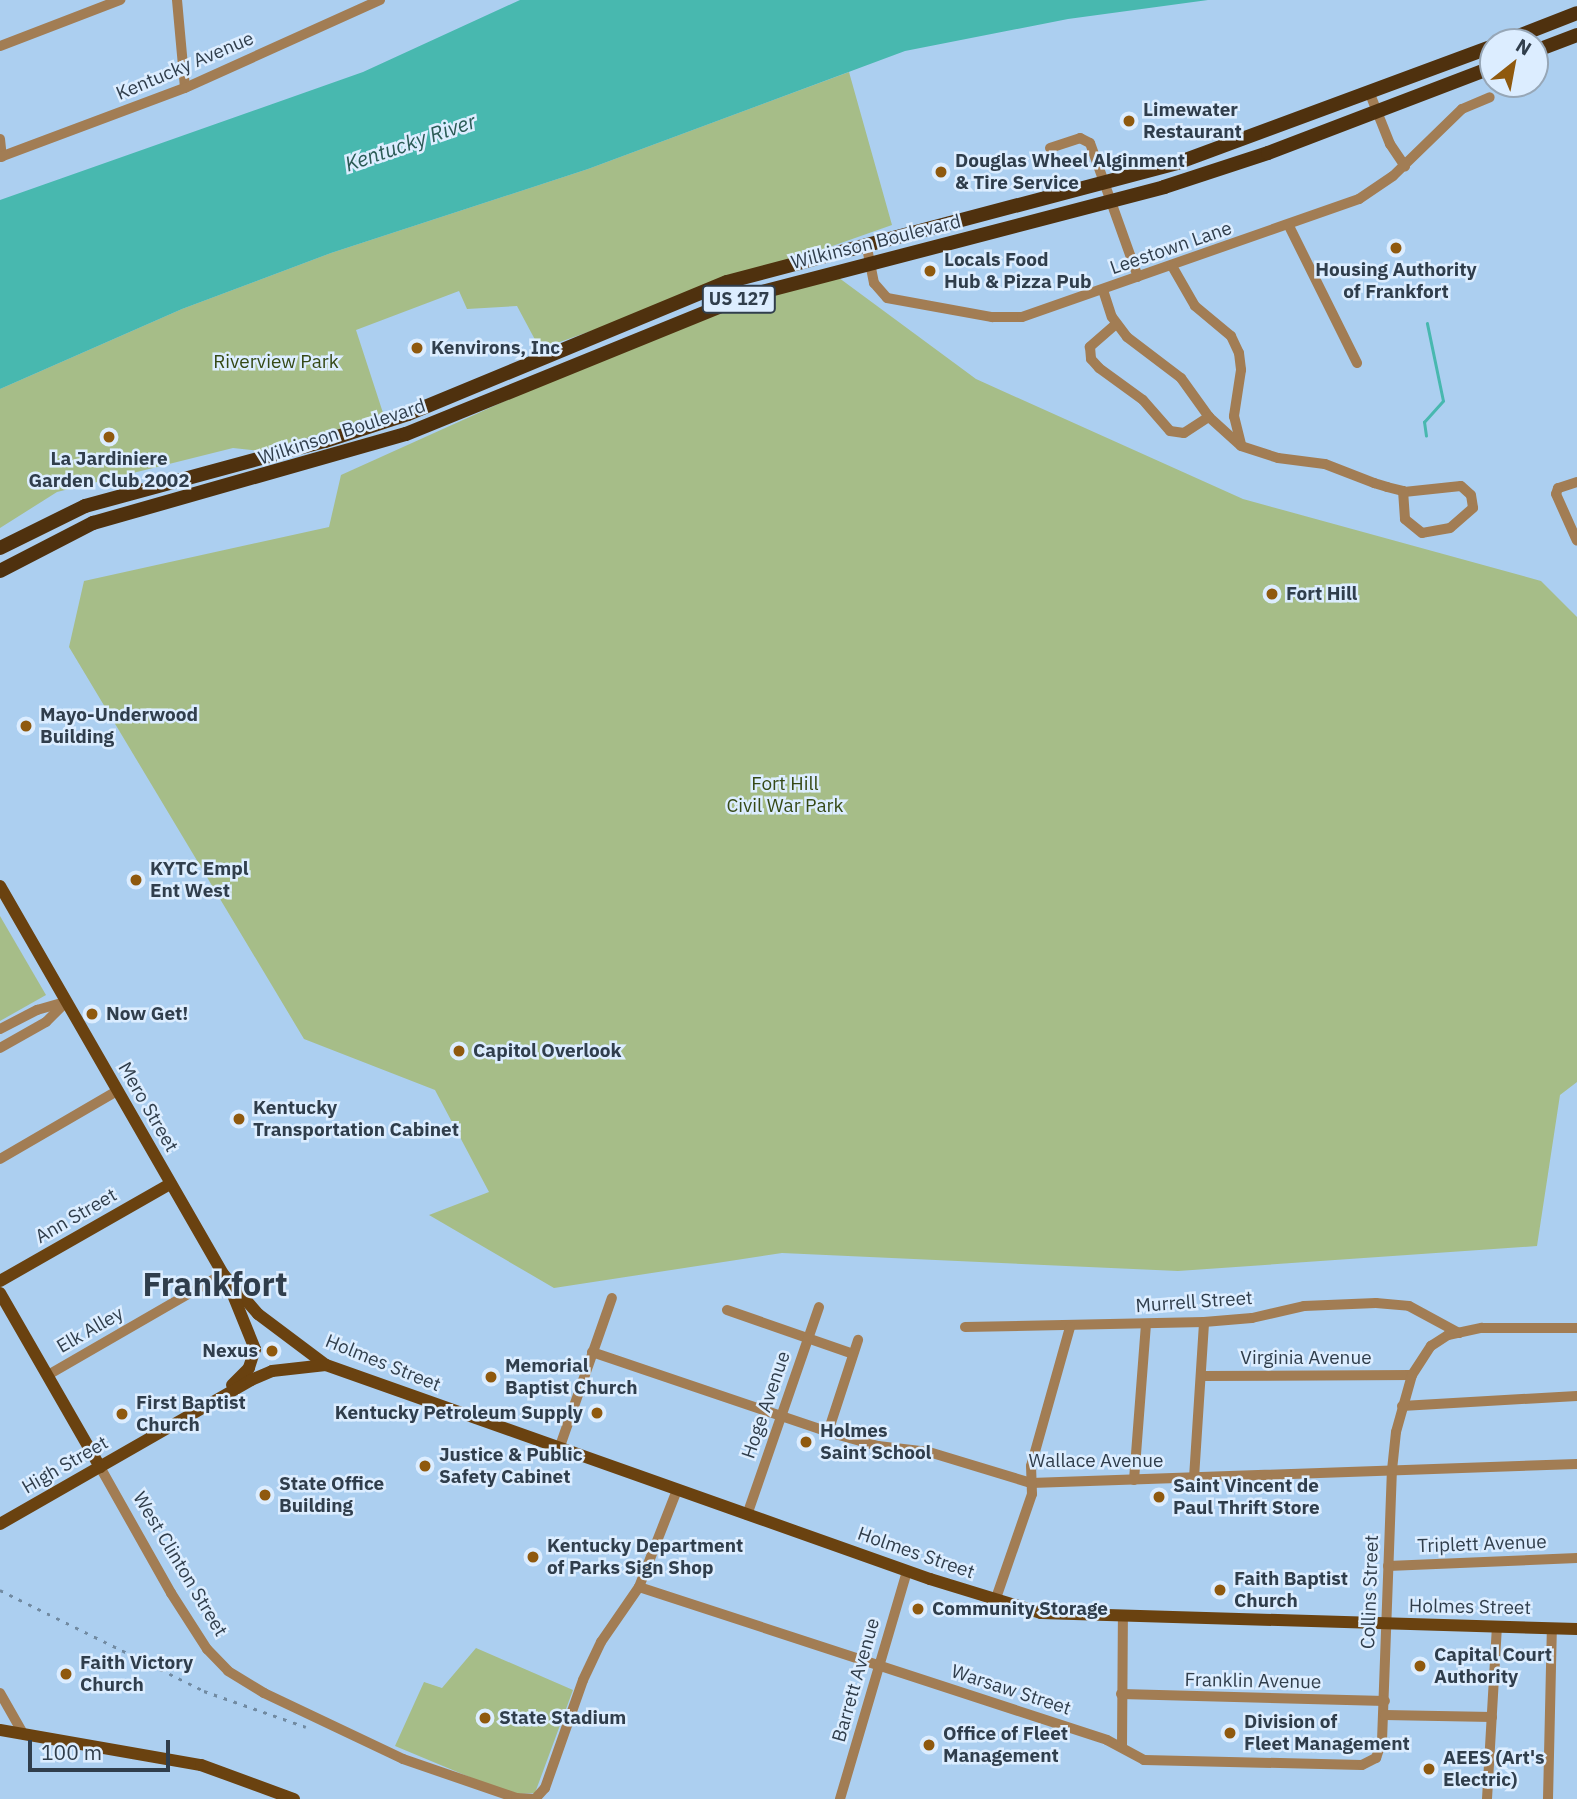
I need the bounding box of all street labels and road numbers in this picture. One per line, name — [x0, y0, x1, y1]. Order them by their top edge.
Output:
street label: Kentucky Avenue — [113, 27, 257, 105]
street label: Wilkinson Boulevard — [789, 210, 963, 274]
street label: Leestown Lane — [1107, 217, 1235, 279]
road number: US 127 — [700, 284, 778, 314]
street label: Wilkinson Boulevard — [256, 394, 428, 470]
street label: Mero Street — [113, 1058, 183, 1156]
street label: Ann Street — [31, 1184, 121, 1248]
street label: Murrell Street — [1135, 1287, 1253, 1317]
street label: Elk Alley — [53, 1302, 127, 1358]
street label: Holmes Street — [322, 1330, 444, 1396]
street label: Virginia Avenue — [1240, 1347, 1372, 1369]
street label: Hoge Avenue — [737, 1348, 795, 1462]
street label: High Street — [18, 1431, 112, 1499]
street label: Wallace Avenue — [1028, 1450, 1164, 1472]
street label: West Clinton Street — [128, 1488, 232, 1640]
street label: Holmes Street — [855, 1522, 977, 1584]
street label: Triplett Avenue — [1417, 1530, 1547, 1558]
street label: Collins Street — [1357, 1535, 1383, 1649]
street label: Holmes Street — [1409, 1595, 1531, 1619]
street label: Barrett Avenue — [827, 1615, 885, 1745]
street label: Warsaw Street — [948, 1660, 1074, 1720]
street label: Franklin Avenue — [1184, 1668, 1322, 1694]

